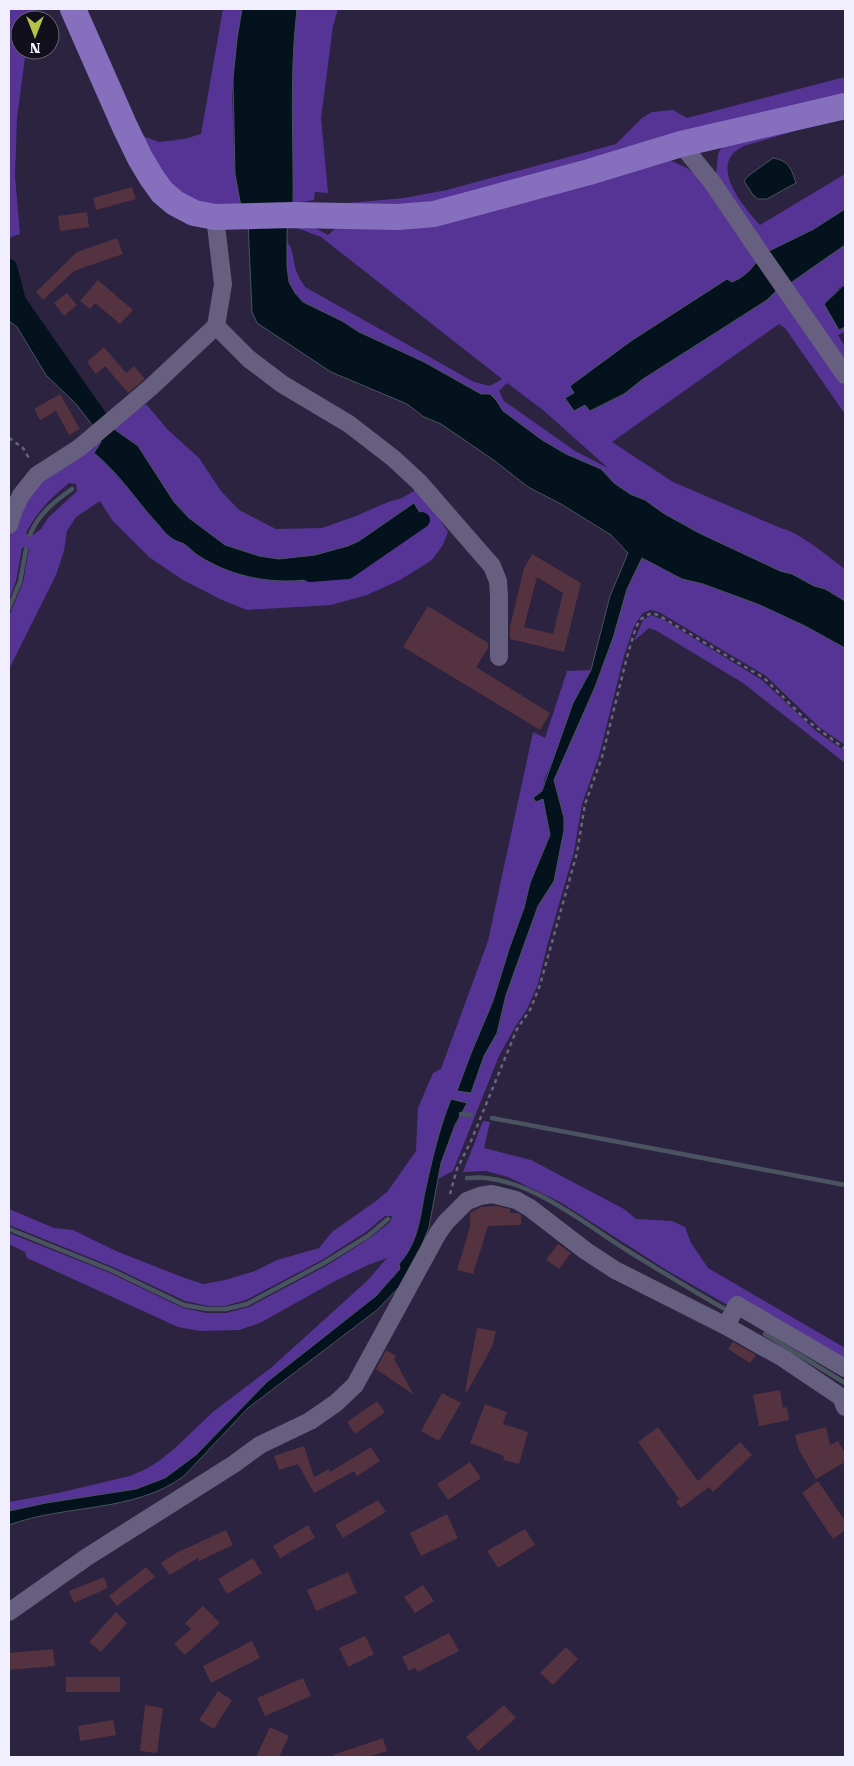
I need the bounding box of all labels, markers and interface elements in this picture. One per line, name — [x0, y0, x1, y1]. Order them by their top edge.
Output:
north arrow — [10, 10, 60, 60]
text: N — [29, 40, 40, 56]

